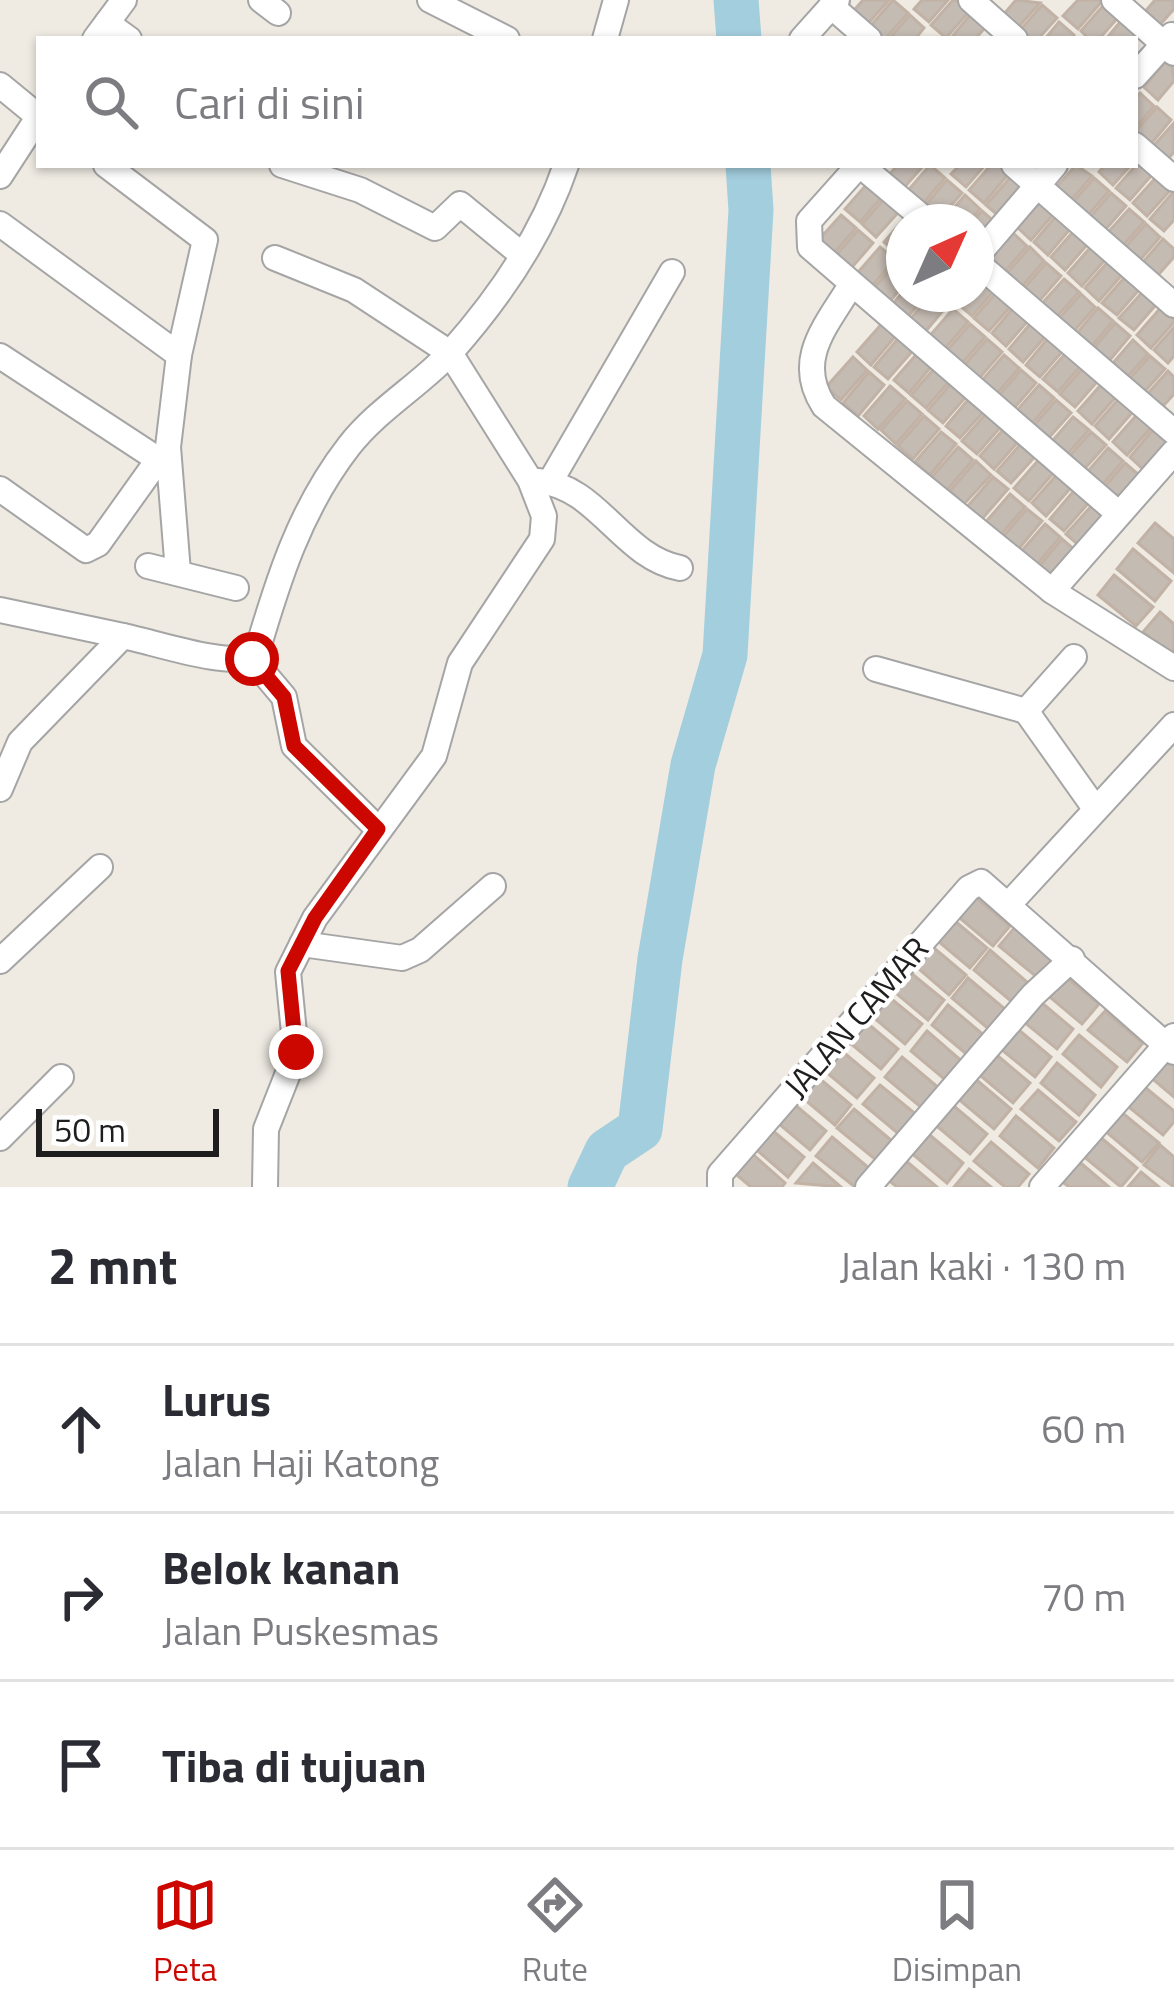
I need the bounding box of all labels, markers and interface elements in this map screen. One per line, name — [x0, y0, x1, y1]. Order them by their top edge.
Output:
search box — [36, 36, 1138, 168]
text: Cari di sini — [174, 68, 365, 136]
icon: search — [78, 69, 144, 135]
north arrow — [886, 204, 994, 312]
route start — [225, 632, 279, 686]
street label: JALAN CAMAR — [772, 925, 940, 1109]
route end — [269, 1025, 323, 1079]
scale bar — [36, 1103, 219, 1156]
text: 50 m — [54, 1105, 126, 1155]
text: 2 mnt — [48, 1226, 177, 1304]
text: Jalan kaki · 130 m — [839, 1236, 1126, 1295]
text: Lurus — [162, 1365, 271, 1433]
icon: ahead — [48, 1396, 114, 1462]
text: 60 m — [1041, 1399, 1126, 1458]
text: Jalan Haji Katong — [162, 1433, 439, 1492]
text: Belok kanan — [162, 1533, 400, 1601]
icon: right — [48, 1564, 114, 1630]
text: 70 m — [1041, 1567, 1126, 1626]
text: Jalan Puskesmas — [162, 1601, 439, 1660]
text: Tiba di tujuan — [162, 1731, 427, 1799]
icon: arrive — [48, 1732, 114, 1798]
tab: Peta — [152, 1872, 218, 1994]
tab: Rute — [522, 1872, 588, 1994]
tab: Disimpan — [892, 1872, 1022, 1994]

